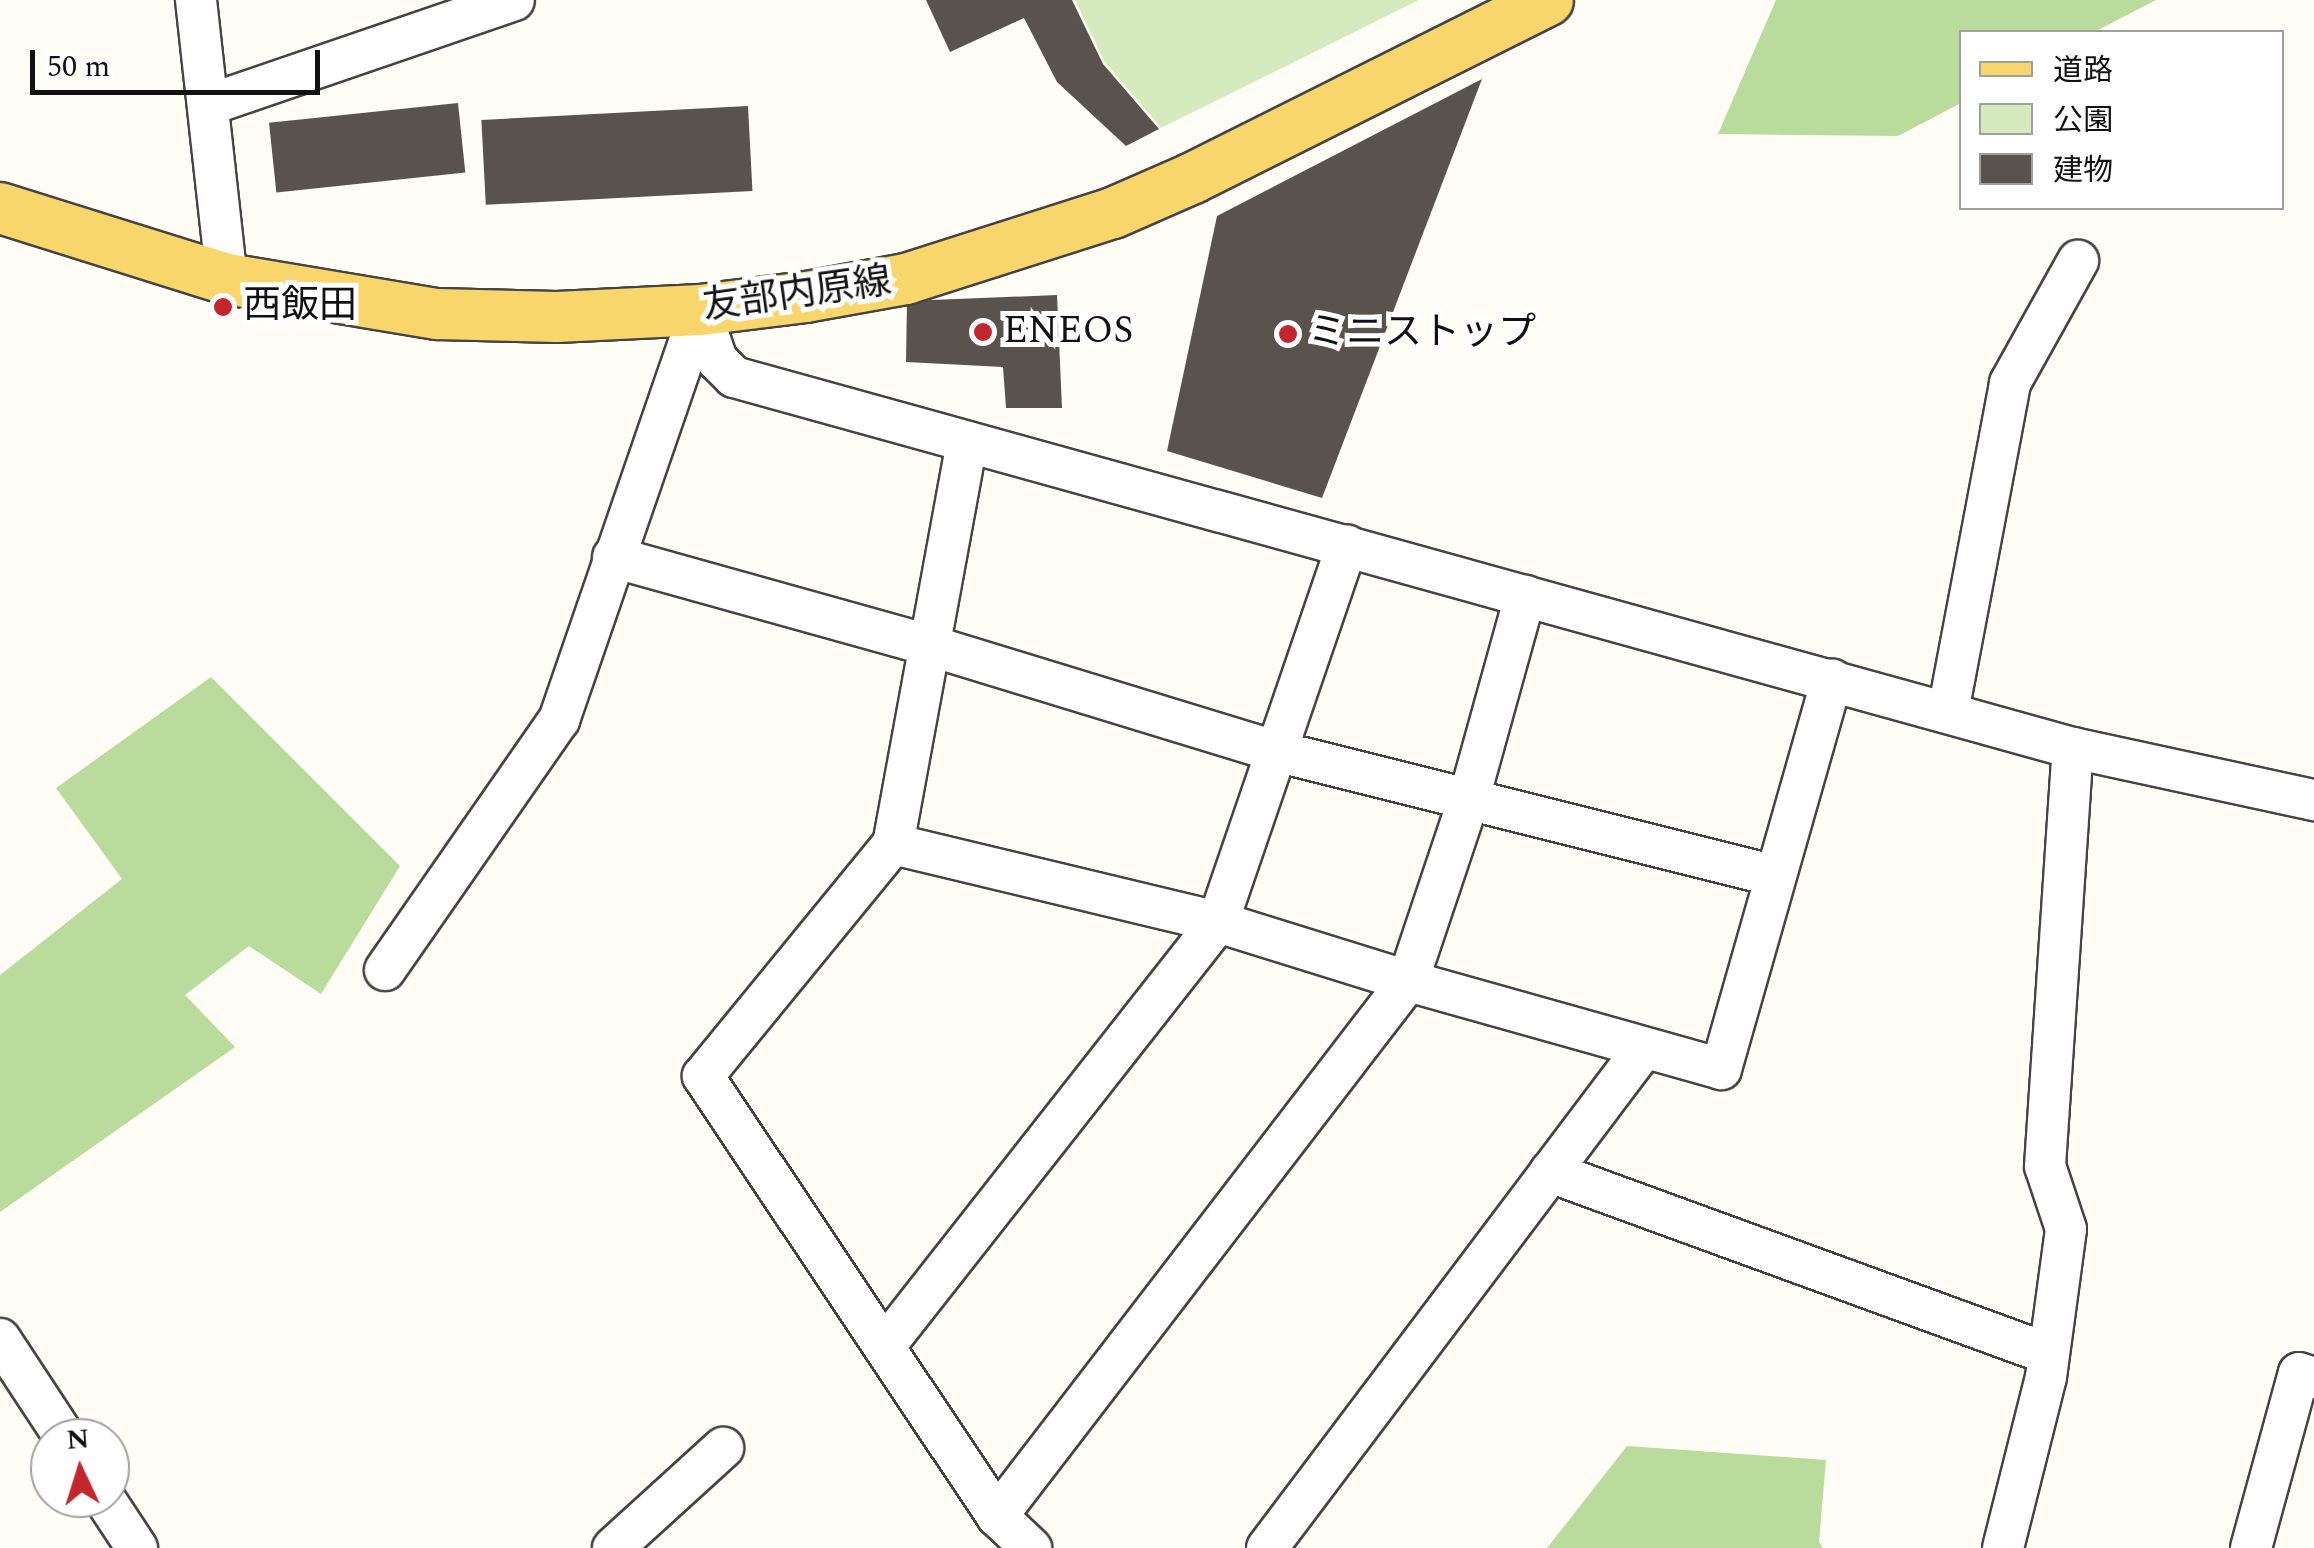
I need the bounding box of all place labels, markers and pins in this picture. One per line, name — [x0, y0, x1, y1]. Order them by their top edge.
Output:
place label: 西飯田 — [243, 284, 357, 330]
marker: 西飯田 — [212, 296, 234, 318]
place label: ENEOS — [1003, 309, 1133, 355]
place label: ミニストップ — [1308, 311, 1536, 357]
marker: ENEOS — [972, 321, 994, 343]
marker: ミニストップ — [1277, 323, 1299, 345]

